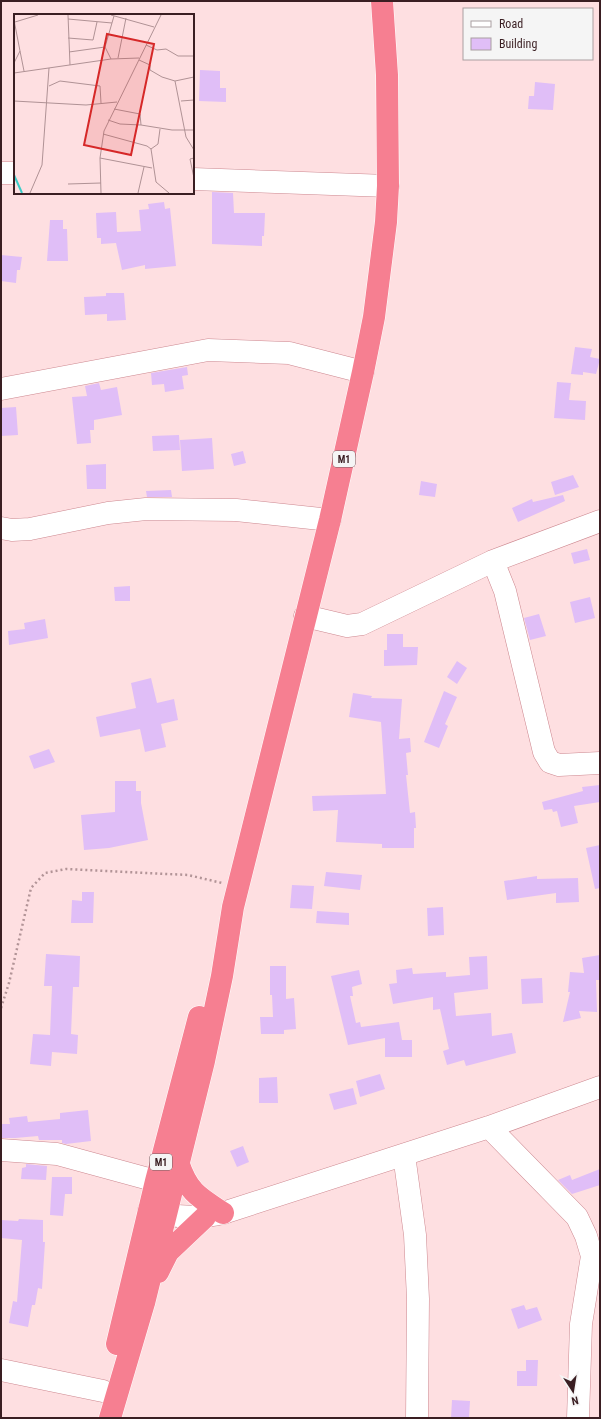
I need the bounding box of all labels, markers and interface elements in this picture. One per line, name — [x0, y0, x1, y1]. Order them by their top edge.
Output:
legend — [463, 8, 593, 60]
inset map — [14, 14, 194, 194]
text: Road — [499, 17, 523, 31]
text: Building — [499, 37, 537, 51]
road number: M1 — [333, 451, 355, 467]
road number: M1 — [150, 1154, 172, 1170]
north arrow — [553, 1371, 593, 1411]
text: N — [570, 1393, 580, 1407]

